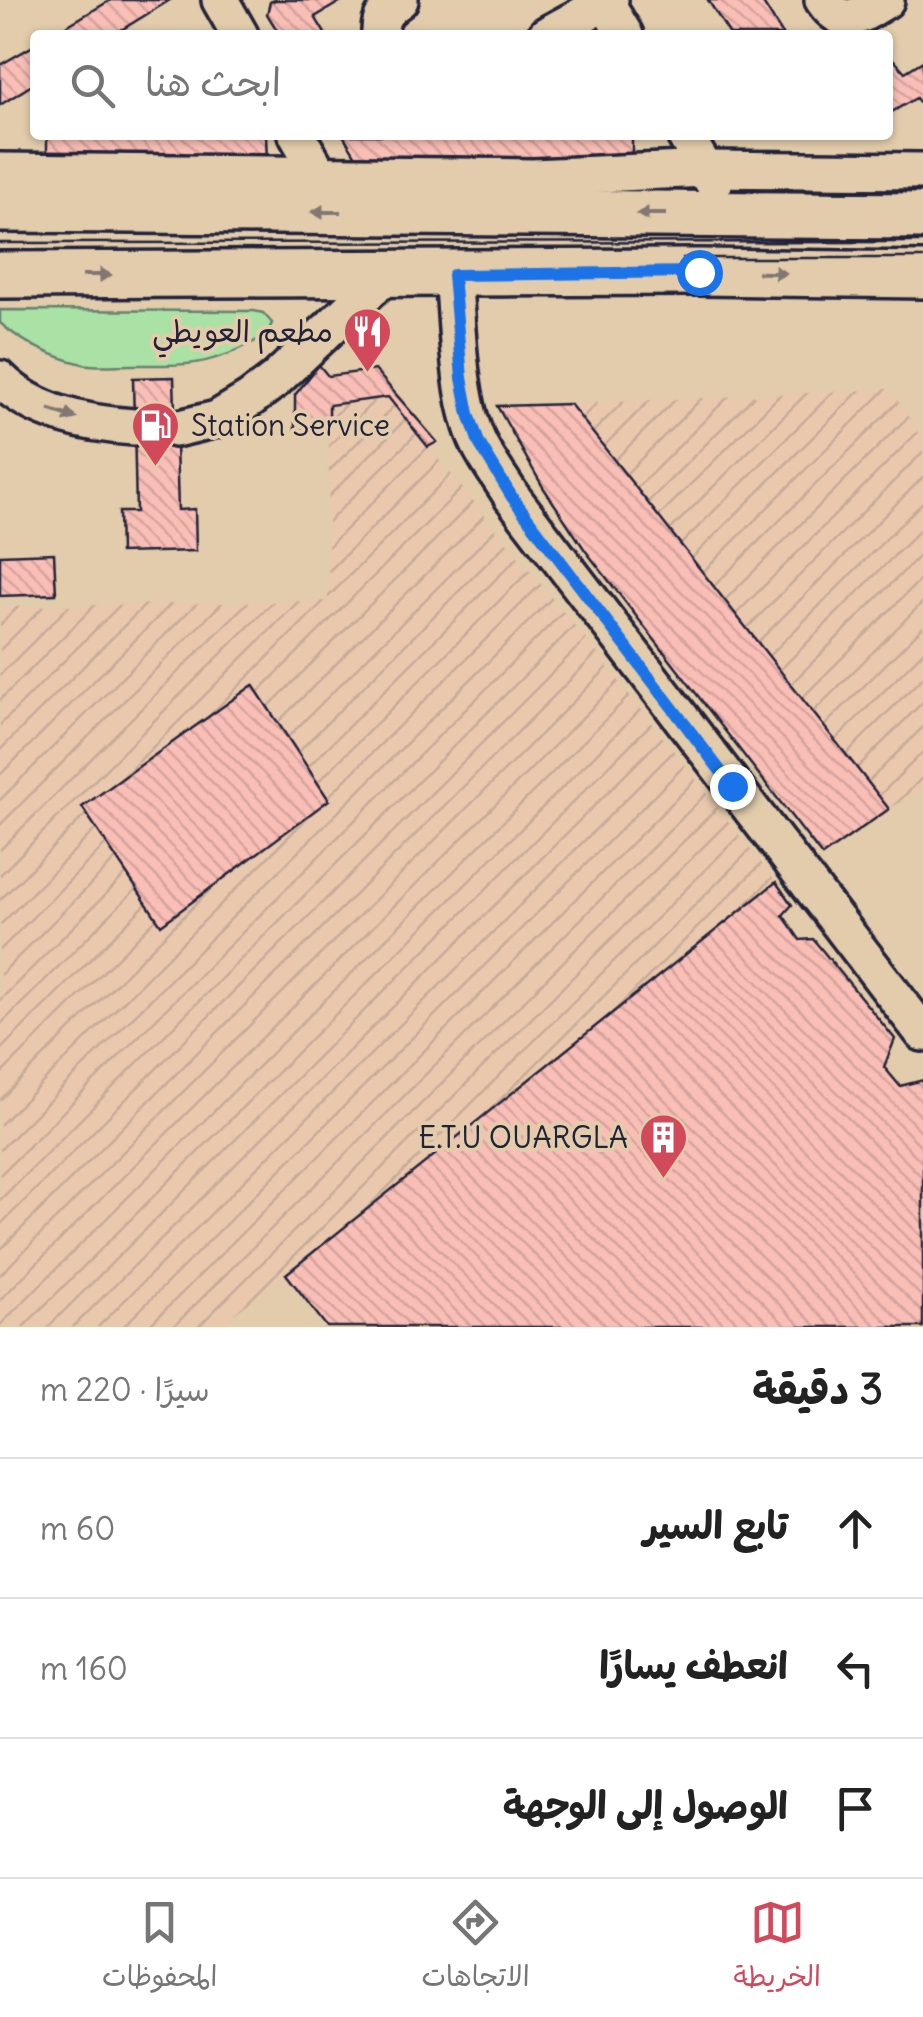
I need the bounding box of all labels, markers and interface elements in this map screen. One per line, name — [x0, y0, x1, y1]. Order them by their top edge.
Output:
search box — [30, 30, 893, 140]
icon: search — [65, 58, 120, 113]
text: ابحث هنا — [145, 59, 281, 106]
one-way arrow — [309, 204, 341, 220]
one-way arrow — [634, 206, 666, 222]
route start — [677, 250, 723, 296]
one-way arrow — [757, 265, 789, 281]
one-way arrow — [82, 267, 114, 283]
restaurant icon: مطعم العويطي — [342, 306, 394, 374]
place label: مطعم العويطي — [152, 312, 333, 358]
fuel station icon: Station Service — [130, 400, 182, 468]
place label: Station Service — [191, 406, 390, 444]
one-way arrow — [48, 408, 78, 423]
route end — [710, 764, 756, 810]
building icon: E.T.U OUARGLA — [637, 1112, 689, 1180]
place label: E.T.U OUARGLA — [418, 1118, 628, 1156]
text: 3 دقيقة — [752, 1363, 883, 1415]
text: سيرًا · 220 m — [40, 1369, 210, 1410]
icon: ahead — [828, 1501, 883, 1556]
text: تابع السير — [644, 1502, 788, 1549]
text: 60 m — [40, 1508, 115, 1549]
icon: left — [828, 1641, 883, 1696]
text: انعطف يسارًا — [599, 1642, 788, 1689]
text: 160 m — [40, 1648, 128, 1689]
icon: arrive — [828, 1781, 883, 1836]
text: الوصول إلى الوجهة — [503, 1782, 788, 1829]
tab: المحفوظات — [102, 1895, 217, 2001]
tab: الاتجاهات — [421, 1895, 530, 2001]
tab: الخريطة — [734, 1895, 821, 2001]

